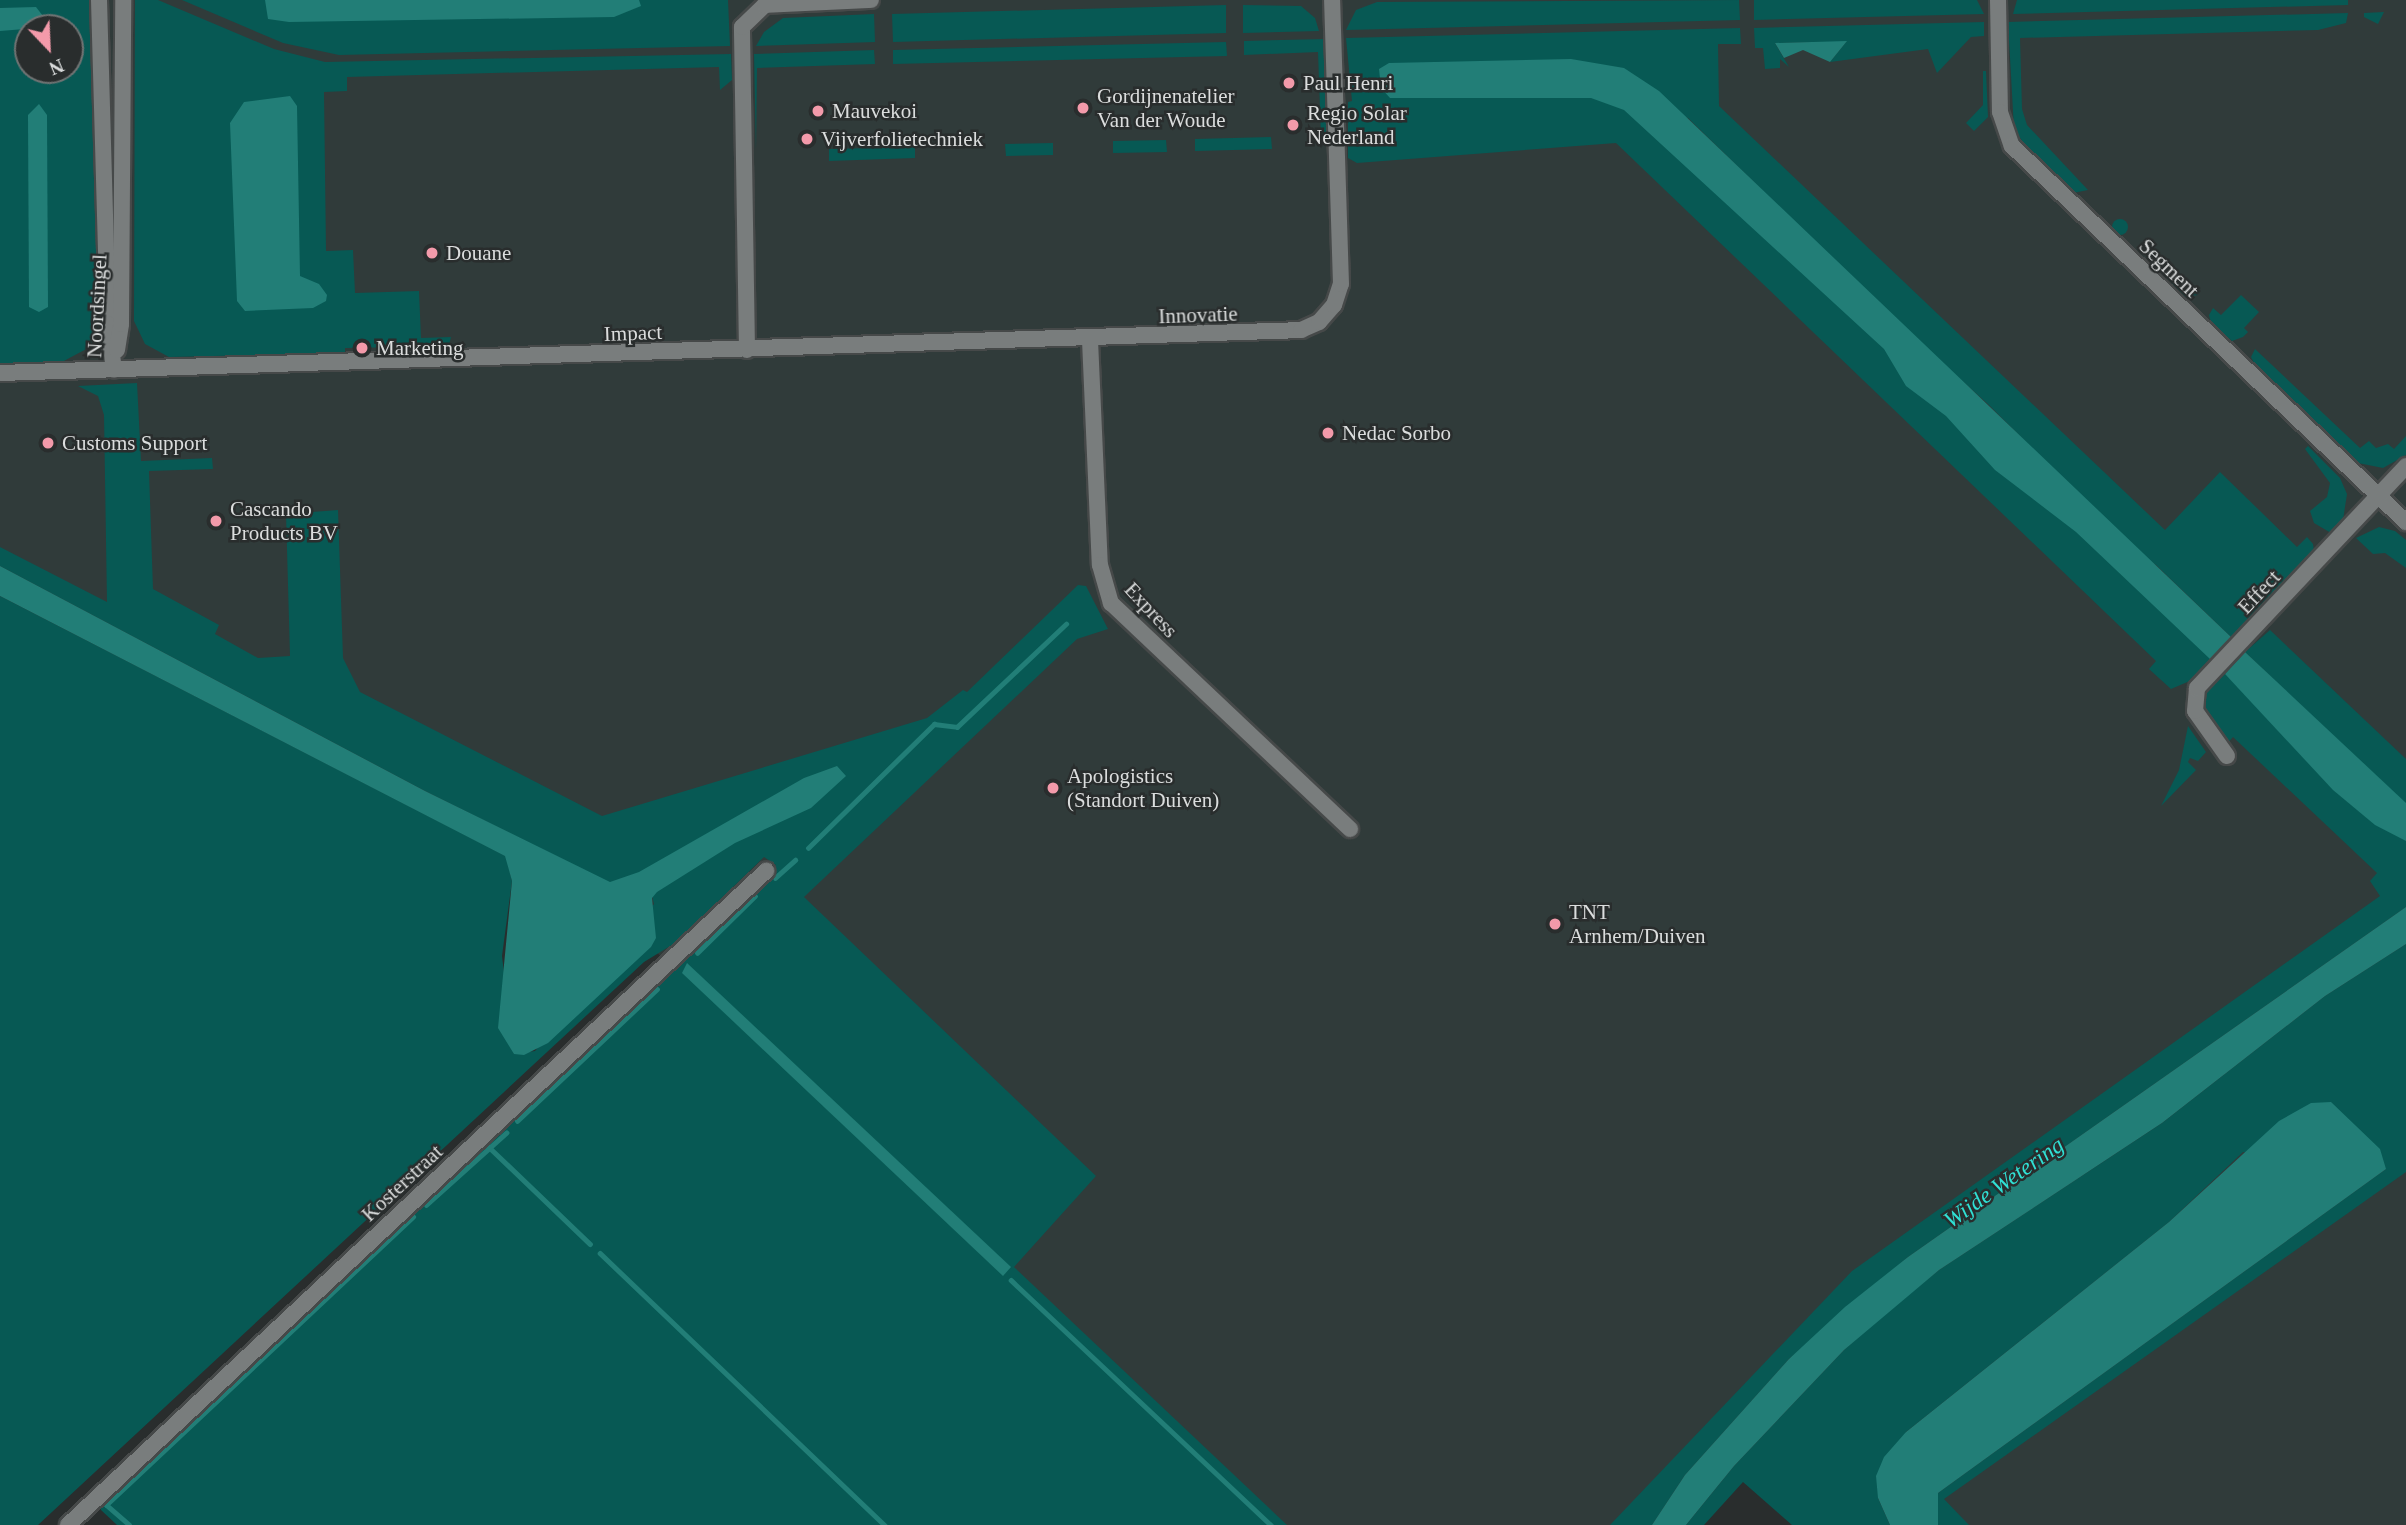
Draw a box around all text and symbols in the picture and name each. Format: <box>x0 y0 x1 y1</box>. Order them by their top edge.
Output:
north arrow <box>14 14 84 84</box>
text: N <box>46 55 67 79</box>
place label: Paul Henri <box>1303 70 1393 96</box>
marker: Paul Henri <box>1281 75 1297 91</box>
place label: Gordijnenatelier Van der Woude <box>1097 83 1235 133</box>
place label: Mauvekoi <box>832 98 917 124</box>
marker: Gordijnenatelier Van der Woude <box>1075 100 1091 116</box>
place label: Regio Solar Nederland <box>1307 100 1407 150</box>
marker: Mauvekoi <box>810 103 826 119</box>
marker: Regio Solar Nederland <box>1285 117 1301 133</box>
place label: Vijverfolietechniek <box>821 126 983 152</box>
marker: Vijverfolietechniek <box>799 131 815 147</box>
street label: Segment <box>2134 233 2204 303</box>
place label: Douane <box>446 240 511 266</box>
marker: Douane <box>424 245 440 261</box>
street label: Noordsingel <box>82 254 112 358</box>
street label: Innovatie <box>1158 301 1238 329</box>
street label: Impact <box>603 319 663 347</box>
place label: Marketing <box>376 335 463 361</box>
marker: Marketing <box>354 340 370 356</box>
place label: Nedac Sorbo <box>1342 420 1451 446</box>
marker: Nedac Sorbo <box>1320 425 1336 441</box>
place label: Customs Support <box>62 430 207 456</box>
marker: Customs Support <box>40 435 56 451</box>
place label: Cascando Products BV <box>230 496 338 546</box>
marker: Cascando Products BV <box>208 513 224 529</box>
street label: Effect <box>2232 565 2286 619</box>
street label: Express <box>1119 577 1183 643</box>
place label: Apologistics (Standort Duiven) <box>1067 763 1219 813</box>
marker: Apologistics (Standort Duiven) <box>1045 780 1061 796</box>
place label: TNT Arnhem/Duiven <box>1569 899 1705 949</box>
marker: TNT Arnhem/Duiven <box>1547 916 1563 932</box>
water label: Wijde Wetering <box>1939 1131 2069 1235</box>
street label: Kosterstraat <box>356 1139 448 1227</box>

